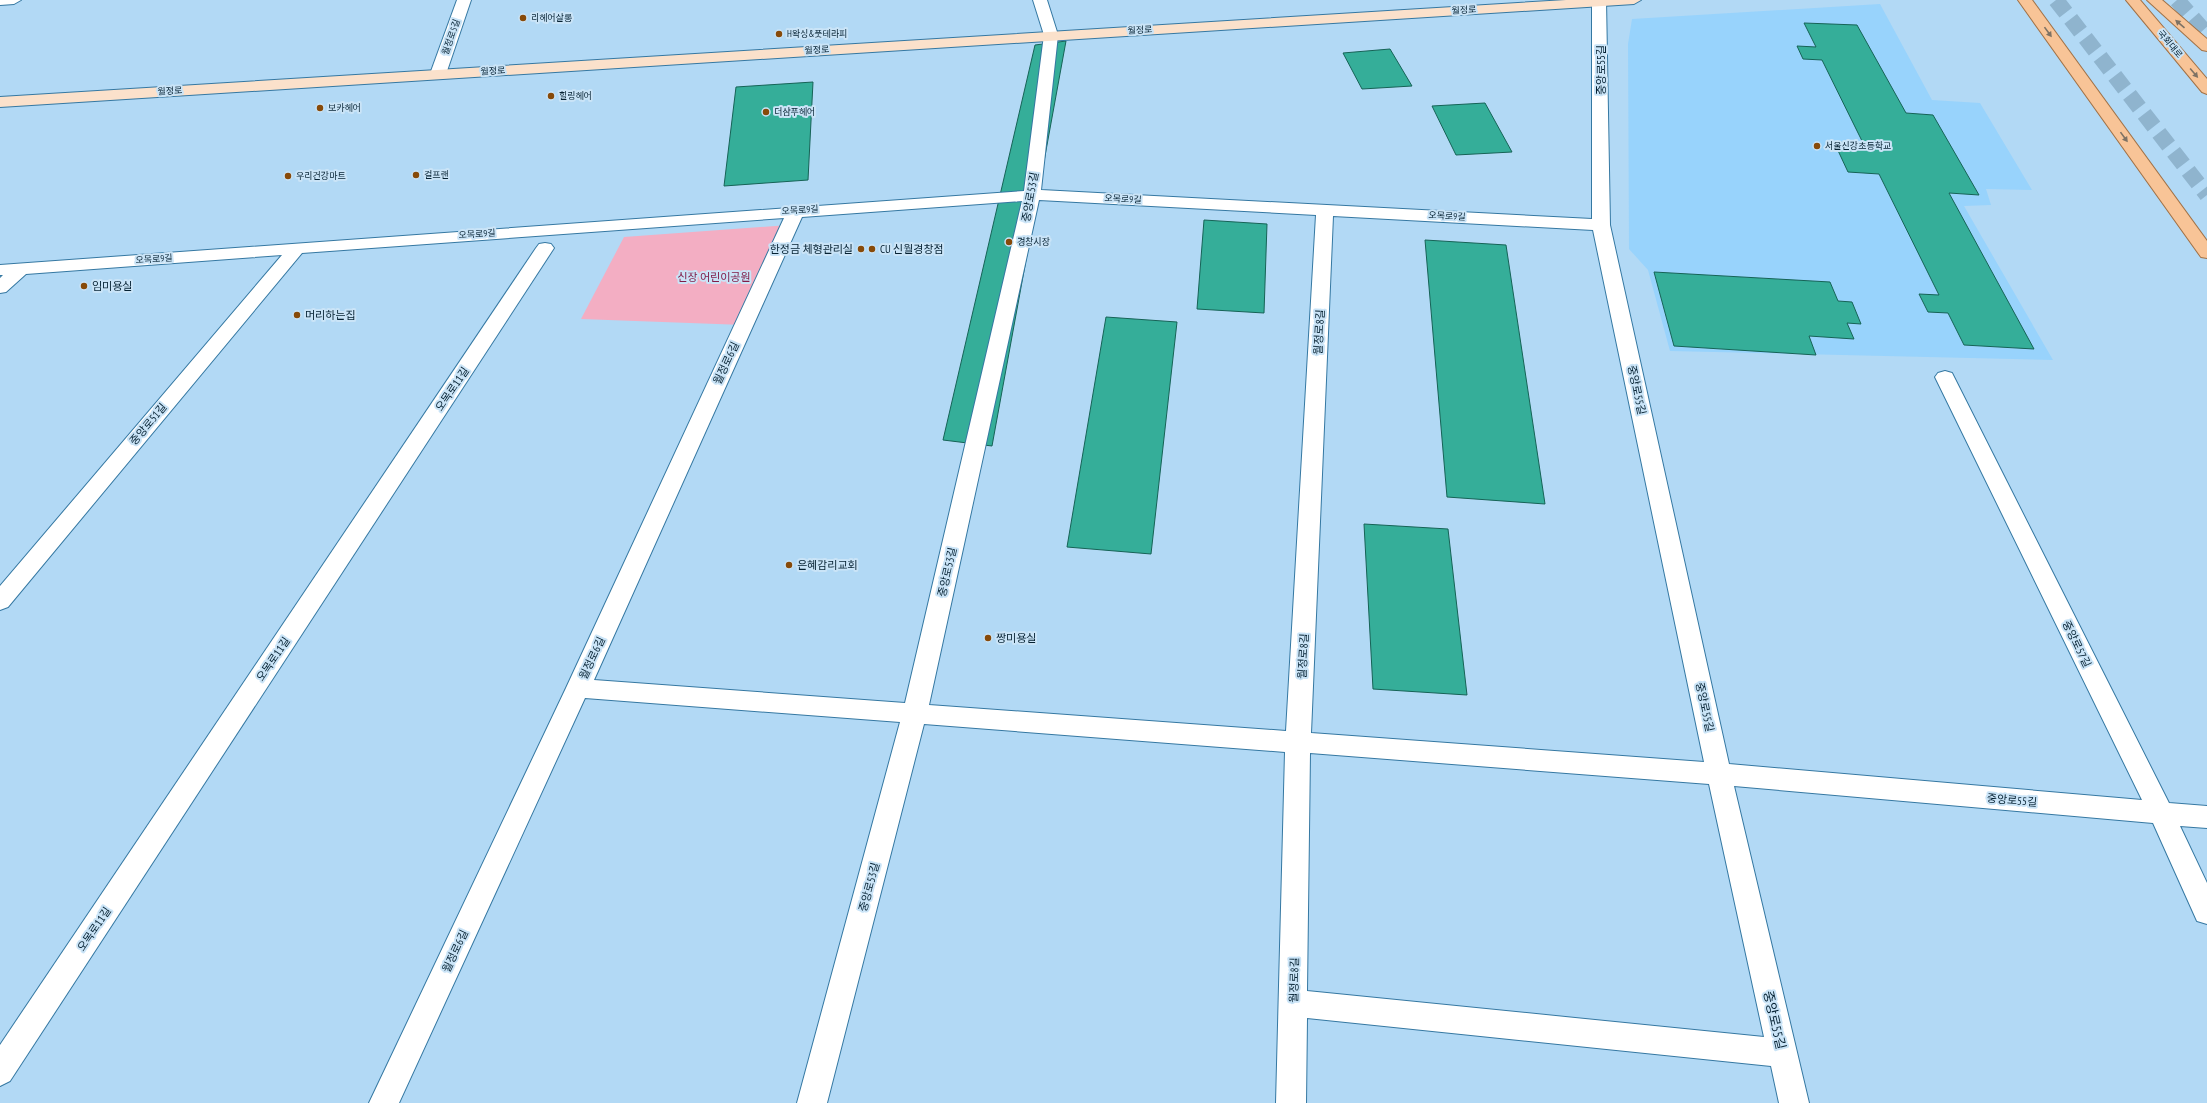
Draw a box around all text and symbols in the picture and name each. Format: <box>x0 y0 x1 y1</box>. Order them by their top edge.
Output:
street label: 월정로 <box>1451 3 1477 16</box>
place label: 리헤어살롱 <box>531 12 572 23</box>
marker: 리헤어살롱 <box>518 13 528 23</box>
street label: 월정로5길 <box>439 17 462 56</box>
one-way arrow <box>2175 19 2185 29</box>
street label: 월정로 <box>1127 23 1153 36</box>
one-way arrow <box>2043 26 2052 37</box>
street label: 국회대로 <box>2156 27 2185 60</box>
place label: H왁싱&풋테라피 <box>787 28 847 39</box>
marker: H왁싱&풋테라피 <box>774 29 784 39</box>
street label: 월정로 <box>804 43 830 56</box>
street label: 중앙로55길 <box>1594 45 1608 95</box>
street label: 월정로 <box>480 64 506 77</box>
one-way arrow <box>2189 68 2198 78</box>
street label: 월정로 <box>157 84 183 97</box>
place label: 힐링헤어 <box>559 90 592 101</box>
marker: 힐링헤어 <box>546 91 556 101</box>
place label: 보카헤어 <box>328 102 361 113</box>
marker: 보카헤어 <box>315 103 325 113</box>
place label: 더샴푸헤어 <box>774 106 815 117</box>
marker: 더샴푸헤어 <box>761 107 771 117</box>
one-way arrow <box>2120 132 2128 142</box>
place label: 서울신강초등학교 <box>1825 140 1891 151</box>
marker: 서울신강초등학교 <box>1812 141 1822 151</box>
place label: 걸프랜 <box>424 169 449 180</box>
place label: 우리건강마트 <box>296 170 346 181</box>
marker: 걸프랜 <box>411 170 421 180</box>
marker: 우리건강마트 <box>283 171 293 181</box>
street label: 중앙로53길 <box>1019 171 1041 223</box>
street label: 오목로9길 <box>1104 192 1142 205</box>
street label: 오목로9길 <box>781 203 819 216</box>
street label: 오목로9길 <box>1428 209 1466 222</box>
street label: 오목로9길 <box>458 227 496 240</box>
place label: 경창시장 <box>1017 236 1050 247</box>
marker: 경창시장 <box>1004 237 1014 247</box>
place label: 한정금 체형관리실 <box>770 242 853 256</box>
place label: CU 신월경창점 <box>880 242 944 256</box>
marker: 한정금 체형관리실 <box>856 244 866 254</box>
marker: CU 신월경창점 <box>867 244 877 254</box>
street label: 오목로9길 <box>135 252 173 265</box>
park label: 신장 어린이공원 <box>677 270 751 284</box>
place label: 임미용실 <box>92 279 132 293</box>
marker: 임미용실 <box>79 281 89 291</box>
place label: 머리하는집 <box>305 308 356 322</box>
street label: 월정로8길 <box>1311 309 1327 355</box>
marker: 머리하는집 <box>292 310 302 320</box>
street label: 월정로6길 <box>710 339 742 387</box>
street label: 오목로11길 <box>432 364 472 414</box>
street label: 중앙로55길 <box>1625 364 1649 416</box>
street label: 중앙로51길 <box>126 400 170 448</box>
street label: 중앙로53길 <box>935 546 959 598</box>
place label: 은혜감리교회 <box>797 558 858 572</box>
marker: 은혜감리교회 <box>784 560 794 570</box>
street label: 중앙로57길 <box>2060 618 2094 670</box>
place label: 짱미용실 <box>996 631 1036 645</box>
marker: 짱미용실 <box>983 633 993 643</box>
street label: 월정로8길 <box>1295 633 1311 679</box>
street label: 오목로11길 <box>253 634 293 684</box>
street label: 월정로6길 <box>576 634 608 682</box>
street label: 중앙로55길 <box>1693 681 1717 733</box>
street label: 중앙로55길 <box>1986 791 2038 809</box>
street label: 중앙로53길 <box>856 861 882 913</box>
street label: 오목로11길 <box>74 904 114 954</box>
street label: 월정로6길 <box>439 927 471 975</box>
street label: 월정로8길 <box>1287 957 1301 1003</box>
street label: 중앙로55길 <box>1760 989 1789 1051</box>

